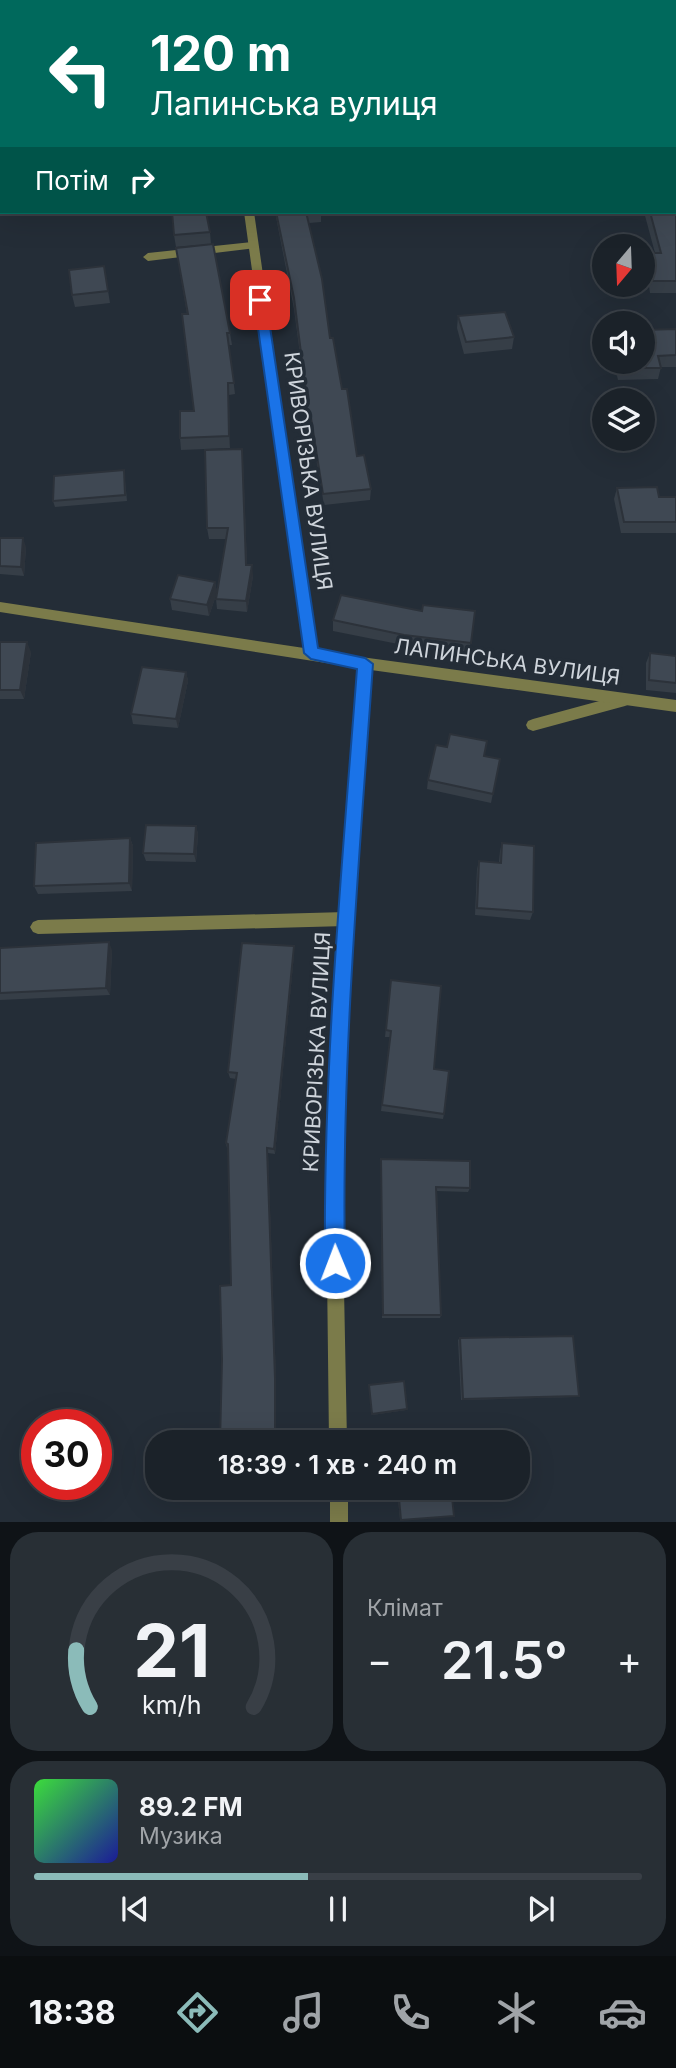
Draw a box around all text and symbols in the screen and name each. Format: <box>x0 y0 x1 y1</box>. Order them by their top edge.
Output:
text: 120 m <box>150 24 291 83</box>
icon: left <box>35 28 126 119</box>
text: Лапинська вулиця <box>150 84 438 123</box>
icon: right <box>123 161 161 199</box>
text: Потім <box>35 165 109 196</box>
north arrow <box>592 234 654 298</box>
map controls <box>592 234 655 451</box>
pin <box>230 270 290 330</box>
icon: arrive <box>241 281 279 319</box>
button: sound <box>592 311 655 374</box>
street label: КРИВОРІЗЬКА ВУЛИЦЯ <box>279 350 338 592</box>
button: layers <box>592 388 655 451</box>
street label: ЛАПИНСЬКА ВУЛИЦЯ <box>393 633 622 690</box>
street label: КРИВОРІЗЬКА ВУЛИЦЯ <box>298 931 335 1173</box>
position arrow <box>298 1226 372 1300</box>
speed limit sign: 30 <box>21 1409 112 1500</box>
text: 18:39 · 1 хв · 240 m <box>218 1449 457 1480</box>
text: Клімат <box>367 1594 443 1622</box>
text: 21 <box>133 1607 210 1696</box>
text: 21.5° <box>441 1629 568 1692</box>
text: − <box>367 1637 392 1683</box>
text: + <box>617 1637 642 1683</box>
text: km/h <box>142 1690 201 1720</box>
text: 89.2 FM <box>139 1791 243 1822</box>
text: Музика <box>139 1822 223 1850</box>
icon: previous <box>116 1890 154 1928</box>
icon: pause <box>319 1890 357 1928</box>
icon: next <box>522 1890 560 1928</box>
icon: directions <box>173 1988 222 2037</box>
icon: music <box>279 1988 328 2037</box>
icon: phone <box>386 1988 435 2037</box>
icon: climate <box>492 1988 541 2037</box>
icon: car <box>598 1988 647 2037</box>
text: 18:38 <box>29 1993 115 2032</box>

